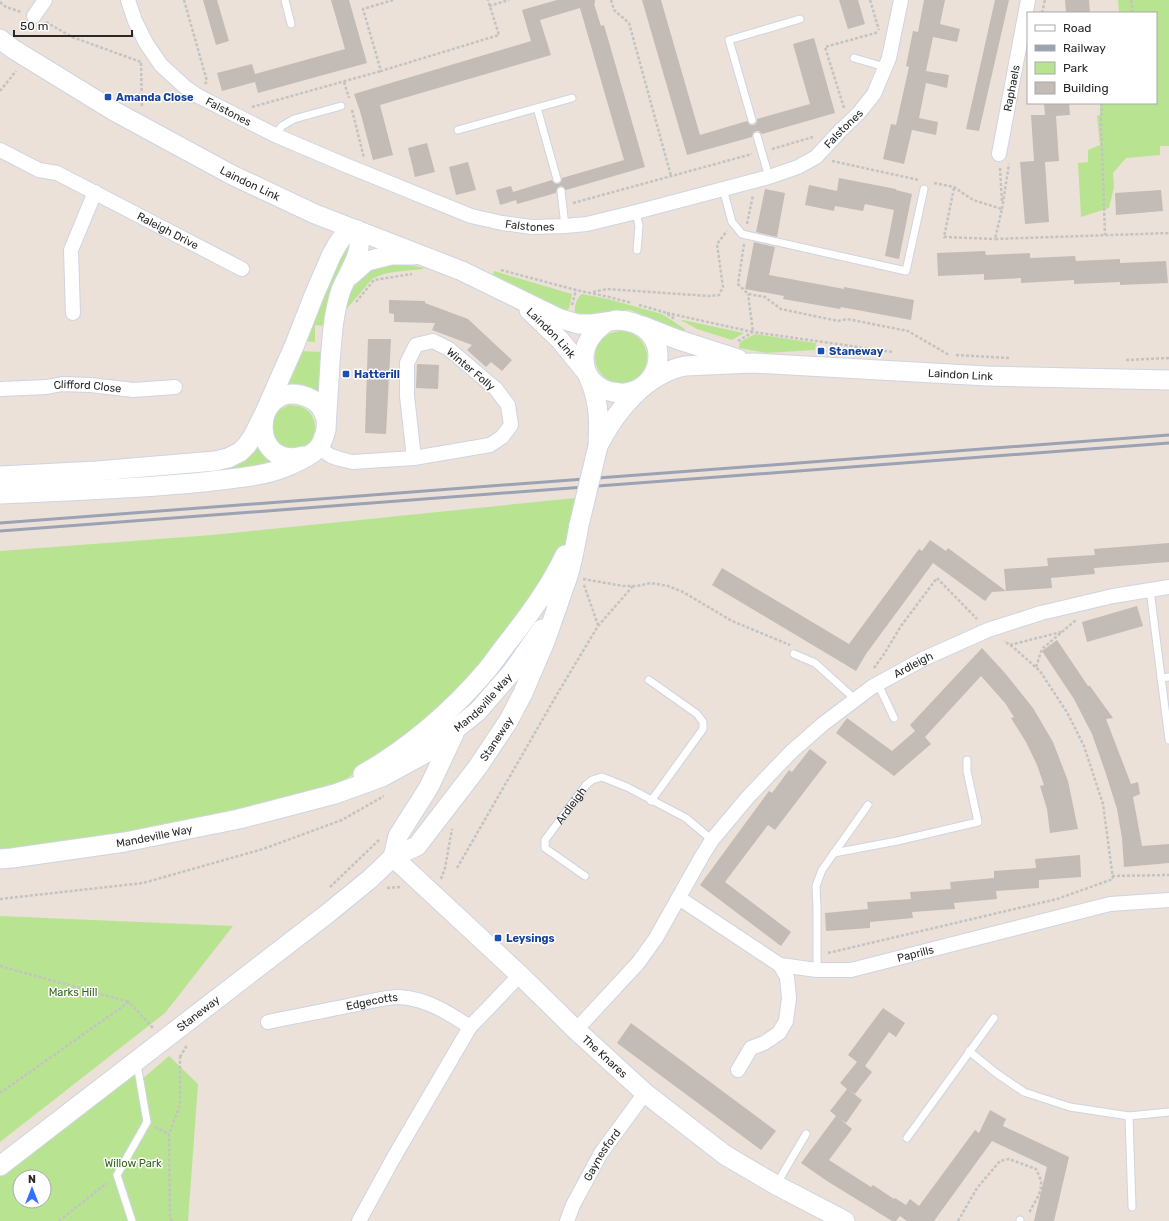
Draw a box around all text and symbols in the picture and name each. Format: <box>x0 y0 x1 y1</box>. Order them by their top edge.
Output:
scale bar <box>14 12 132 38</box>
legend <box>1027 12 1157 104</box>
text: 50 m <box>20 19 48 33</box>
text: Road <box>1063 21 1091 35</box>
text: Railway <box>1063 41 1106 55</box>
text: Park <box>1063 61 1089 75</box>
street label: Raphaels <box>1001 64 1023 113</box>
text: Building <box>1063 81 1109 95</box>
place label: Amanda Close <box>116 91 194 104</box>
marker: Amanda Close <box>103 92 113 102</box>
street label: Falstones <box>203 95 254 129</box>
street label: Falstones <box>822 107 866 151</box>
street label: Laindon Link <box>217 164 282 204</box>
street label: Raleigh Drive <box>135 210 201 252</box>
street label: Falstones <box>504 217 555 234</box>
street label: Laindon Link <box>524 305 578 361</box>
street label: Winter Folly <box>444 345 498 393</box>
place label: Staneway <box>829 345 884 358</box>
marker: Staneway <box>816 346 826 356</box>
street label: Laindon Link <box>928 367 993 383</box>
place label: Hatterill <box>354 368 400 381</box>
marker: Hatterill <box>341 369 351 379</box>
street label: Clifford Close <box>53 378 122 396</box>
street label: Ardleigh <box>891 649 935 681</box>
street label: Mandeville Way <box>451 671 515 735</box>
street label: Staneway <box>477 714 516 764</box>
street label: Ardleigh <box>553 785 589 827</box>
street label: Mandeville Way <box>115 823 194 850</box>
place label: Leysings <box>506 932 555 945</box>
marker: Leysings <box>493 933 503 943</box>
street label: Paprills <box>896 943 936 965</box>
park label: Marks Hill <box>49 986 97 999</box>
street label: Edgecotts <box>345 991 399 1013</box>
street label: Staneway <box>174 993 222 1034</box>
street label: The Knares <box>579 1033 630 1081</box>
street label: Gaynesford <box>581 1127 623 1183</box>
park label: Willow Park <box>104 1157 162 1170</box>
north arrow <box>12 1169 52 1209</box>
text: N <box>28 1173 36 1186</box>

